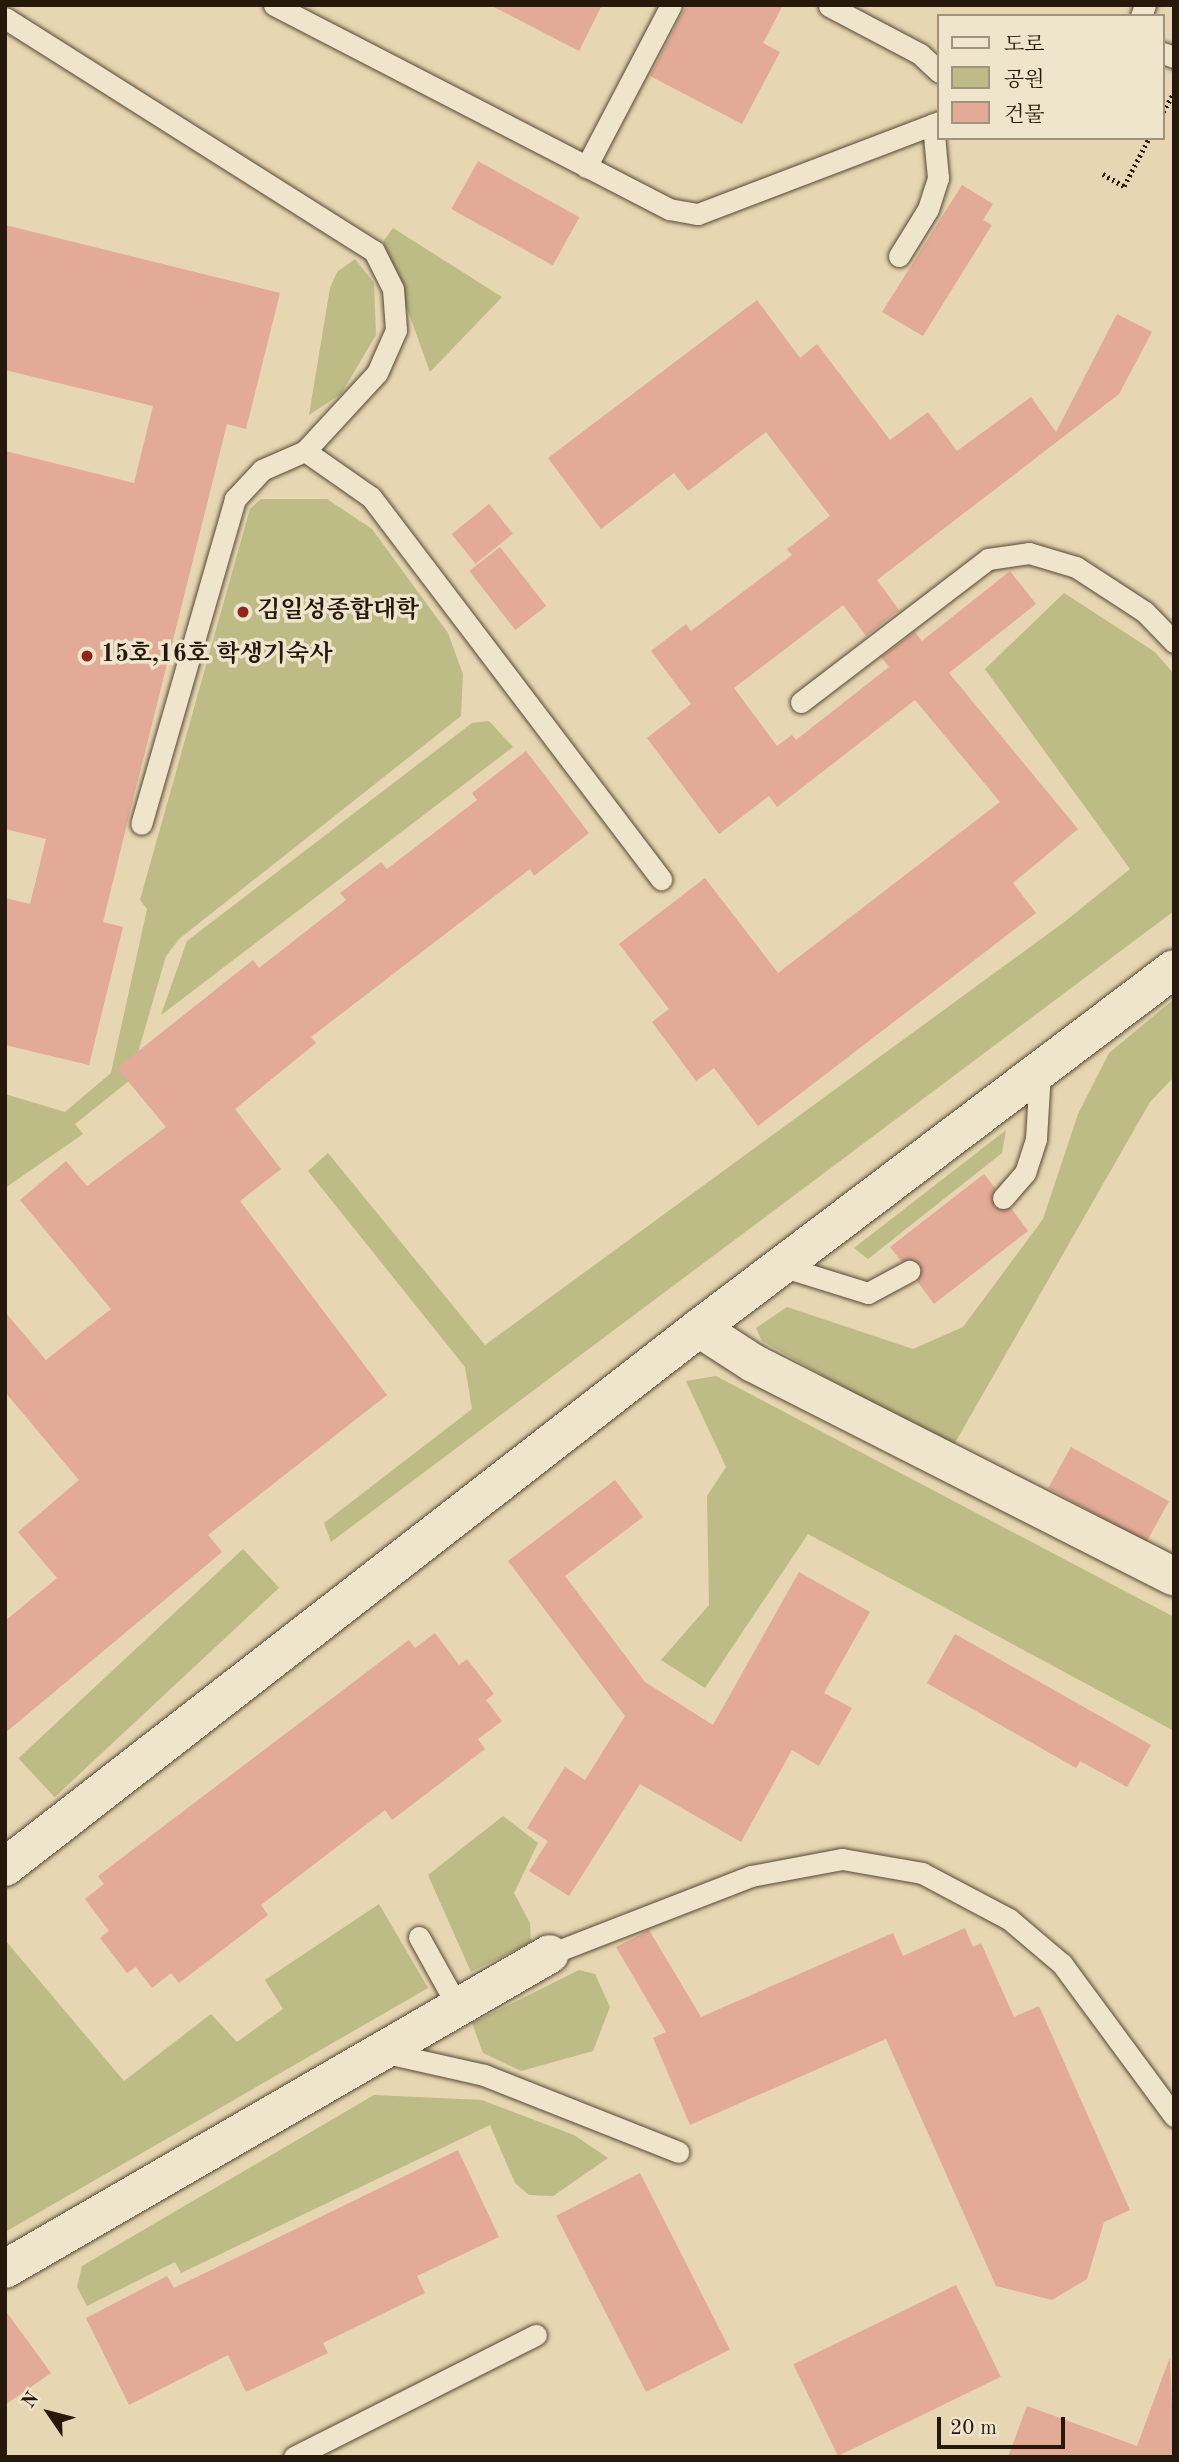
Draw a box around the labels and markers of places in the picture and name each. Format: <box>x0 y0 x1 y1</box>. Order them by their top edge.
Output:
place label: 김일성종합대학 <box>257 598 419 626</box>
marker: 김일성종합대학 <box>235 604 251 620</box>
place label: 15호,16호 학생기숙사 <box>101 642 332 670</box>
marker: 15호,16호 학생기숙사 <box>79 648 95 664</box>

